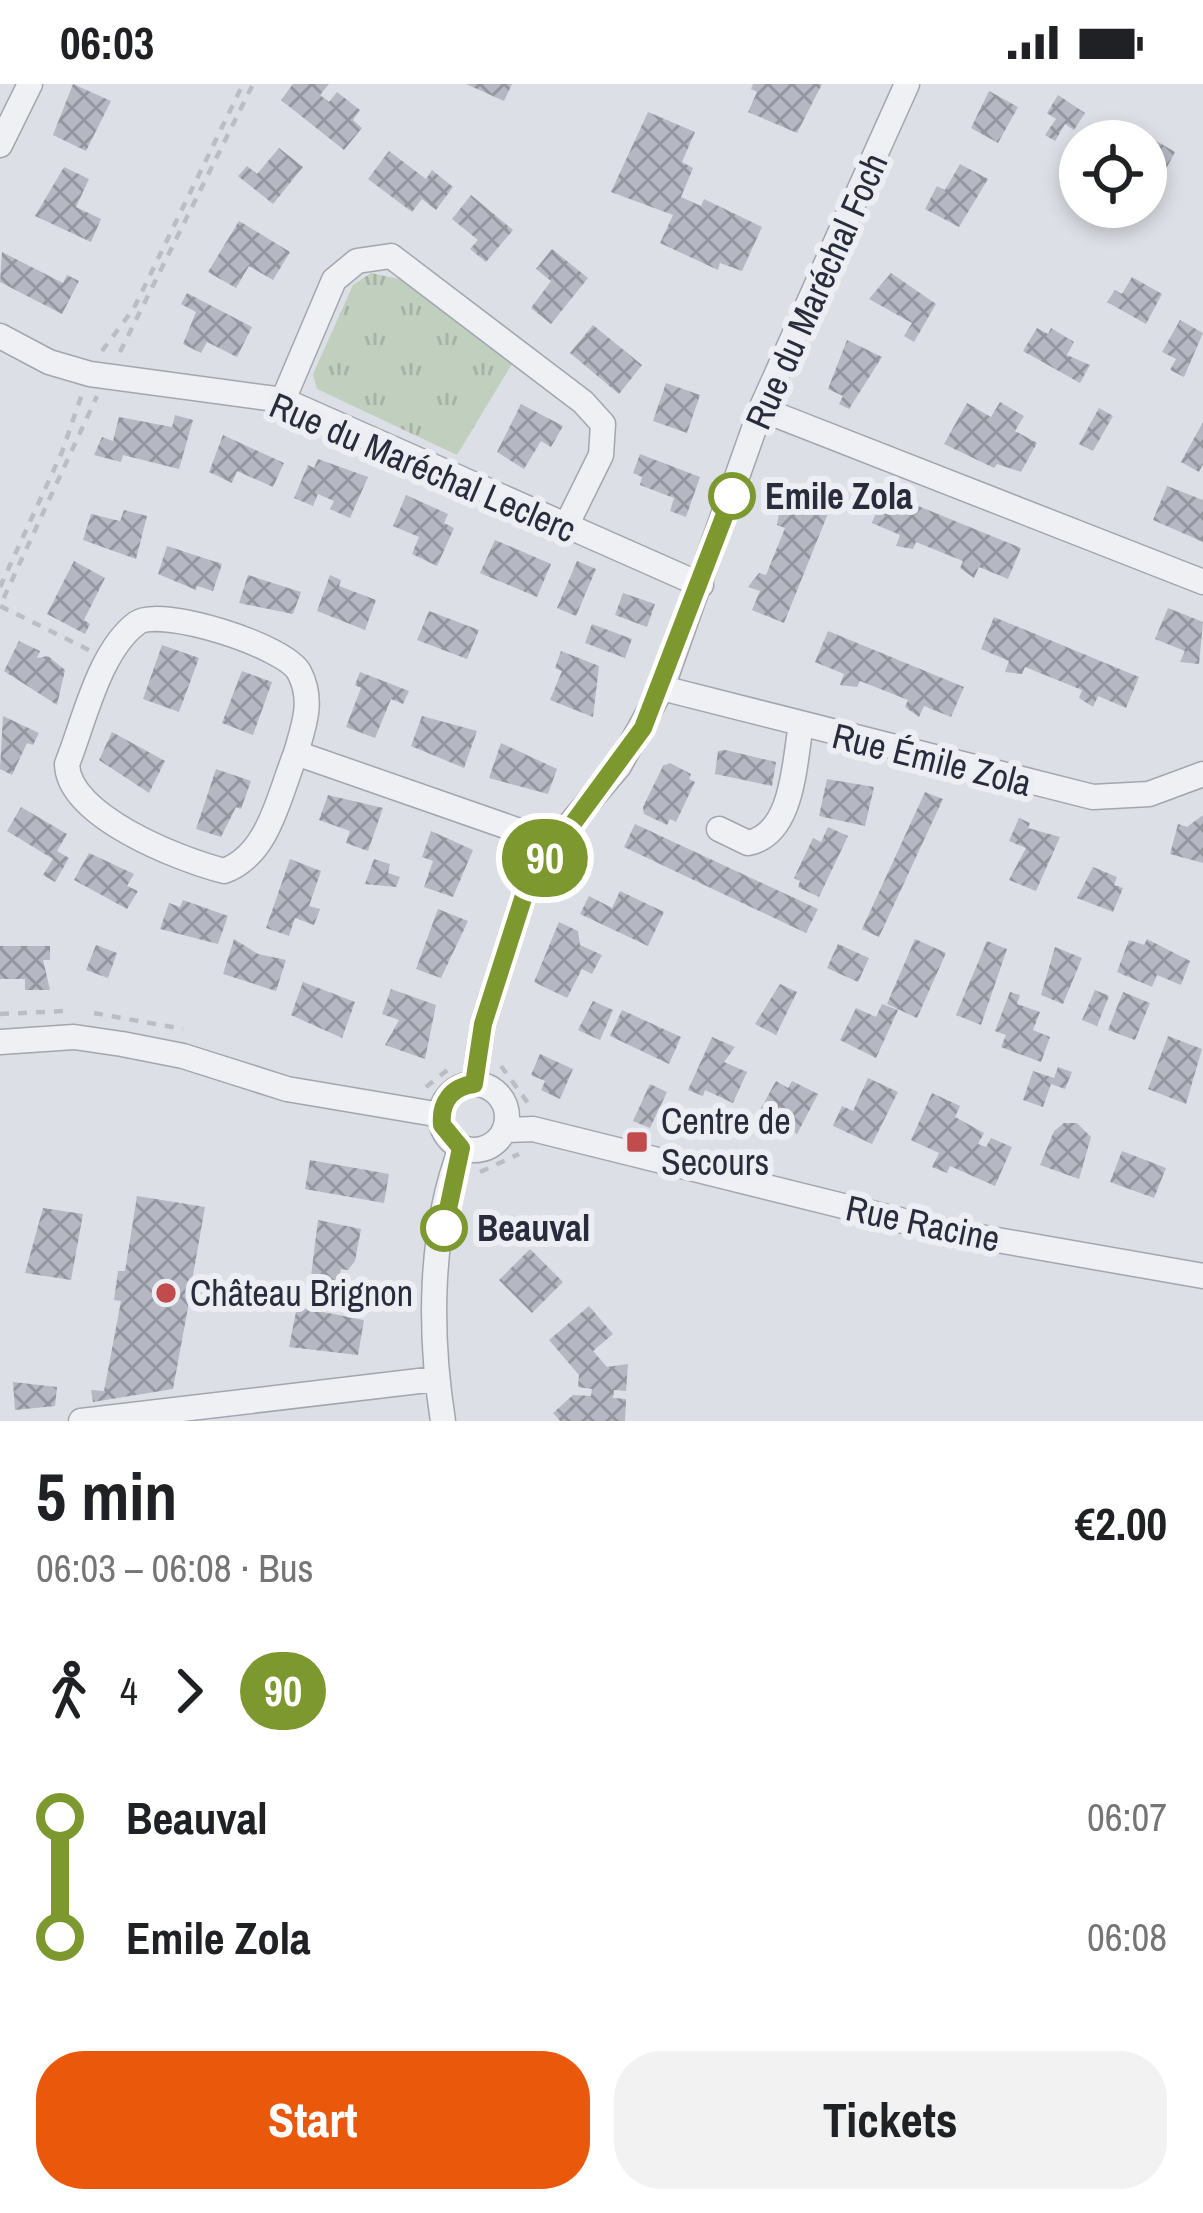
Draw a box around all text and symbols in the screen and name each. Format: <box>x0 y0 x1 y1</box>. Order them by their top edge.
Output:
text: 06:03 <box>60 12 154 73</box>
map controls <box>1059 120 1167 228</box>
button: locate <box>1059 120 1167 228</box>
street label: Rue du Maréchal Foch <box>734 145 898 437</box>
street label: Rue du Maréchal Leclerc <box>263 381 583 553</box>
place label: Emile Zola <box>765 472 913 520</box>
marker: Emile Zola <box>710 474 754 518</box>
street label: Rue Émile Zola <box>827 711 1037 807</box>
line badge: 90 <box>491 819 599 897</box>
text: 90 <box>526 830 564 886</box>
place label: Centre de Secours <box>661 1097 791 1186</box>
marker: Centre de Secours <box>624 1129 650 1155</box>
street label: Rue Racine <box>842 1183 1004 1263</box>
place label: Beauval <box>477 1204 590 1252</box>
marker: Beauval <box>422 1206 466 1250</box>
place label: Château Brignon <box>190 1269 413 1317</box>
marker: Château Brignon <box>153 1280 179 1306</box>
text: 5 min <box>36 1452 177 1541</box>
text: €2.00 <box>1075 1493 1167 1554</box>
text: 06:03 – 06:08 · Bus <box>36 1542 313 1594</box>
icon: walk <box>36 1658 102 1724</box>
icon: forward <box>156 1658 222 1724</box>
text: 90 <box>264 1663 302 1719</box>
text: 4 <box>120 1665 138 1717</box>
text: Beauval <box>126 1787 268 1848</box>
text: 06:07 <box>1087 1791 1167 1843</box>
text: Emile Zola <box>126 1907 311 1968</box>
text: 06:08 <box>1087 1911 1167 1963</box>
button: Start <box>36 2051 590 2189</box>
button: Tickets <box>614 2051 1167 2189</box>

